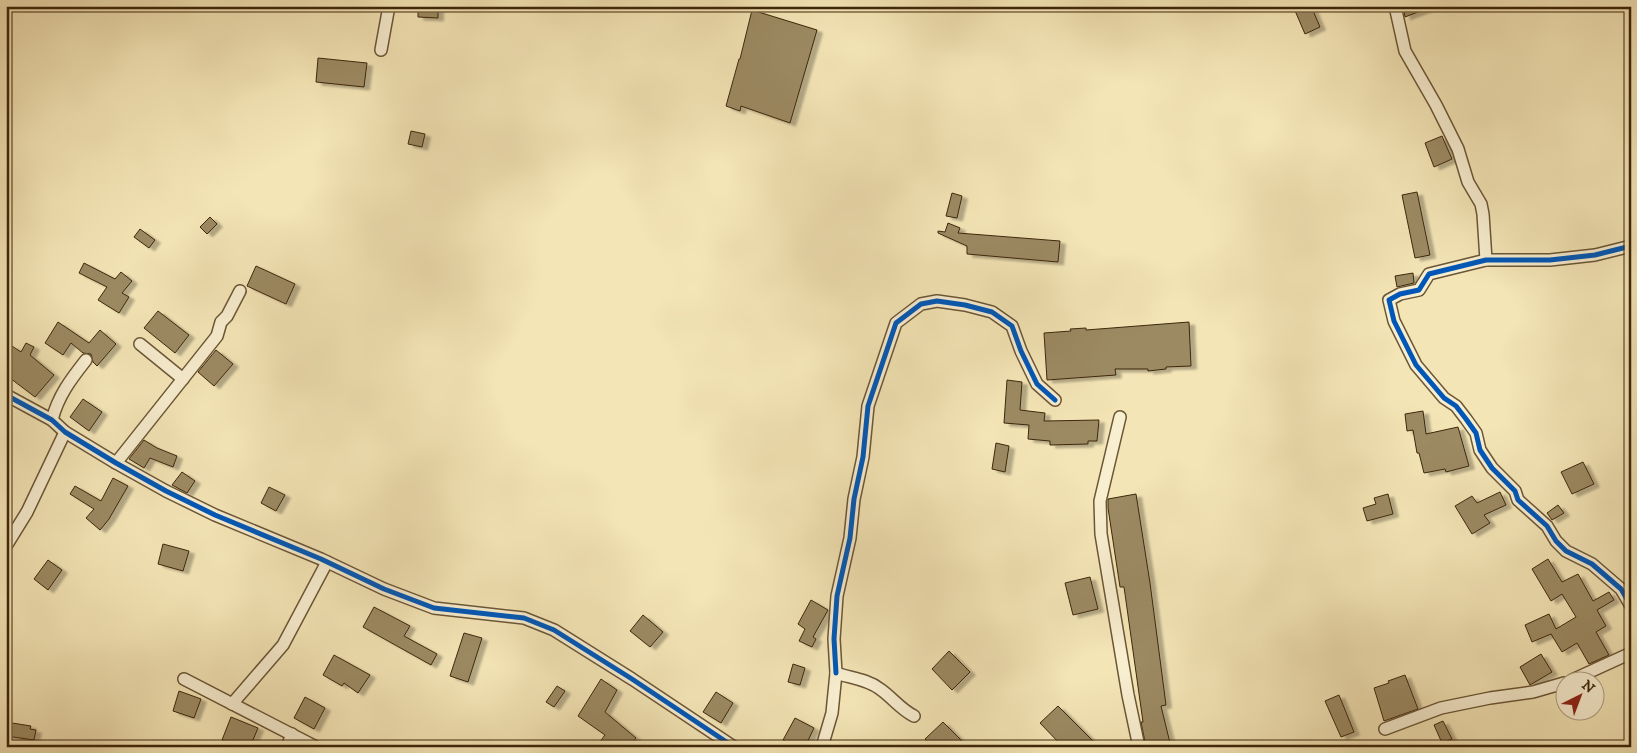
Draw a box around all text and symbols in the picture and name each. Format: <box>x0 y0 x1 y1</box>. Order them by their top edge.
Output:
north arrow <box>1554 670 1604 720</box>
text: N <box>1578 677 1599 698</box>

